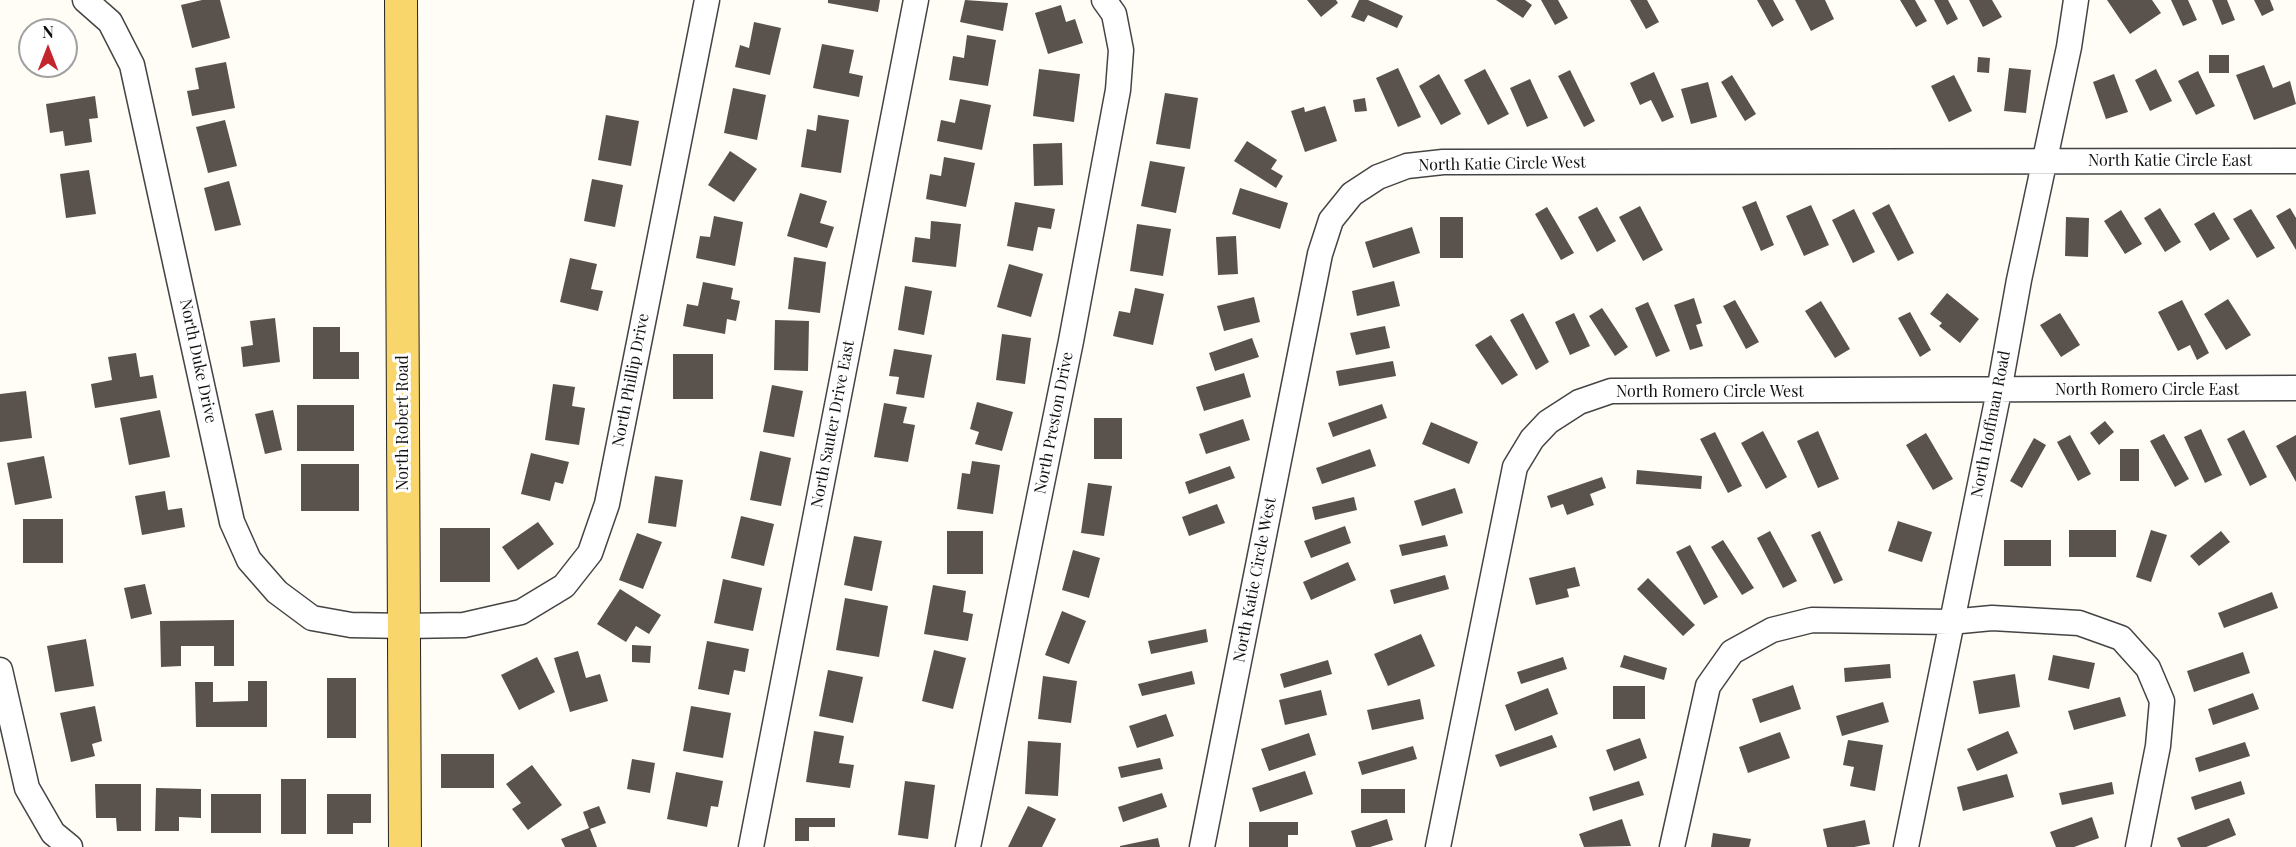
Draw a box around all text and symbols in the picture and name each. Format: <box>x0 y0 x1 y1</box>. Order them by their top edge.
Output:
north arrow <box>18 18 78 78</box>
text: N <box>42 21 54 42</box>
street label: North Katie Circle East <box>2088 151 2252 171</box>
street label: North Katie Circle West <box>1418 153 1586 175</box>
street label: North Duke Drive <box>175 297 221 425</box>
street label: North Phillip Drive <box>609 312 653 448</box>
street label: North Sauter Drive East <box>807 339 859 509</box>
street label: North Hoffman Road <box>1967 349 2015 499</box>
street label: North Preston Drive <box>1031 350 1077 496</box>
street label: North Robert Road <box>393 355 413 491</box>
street label: North Romero Circle East <box>2055 380 2239 400</box>
street label: North Romero Circle West <box>1616 382 1804 402</box>
street label: North Katie Circle West <box>1230 496 1280 664</box>

